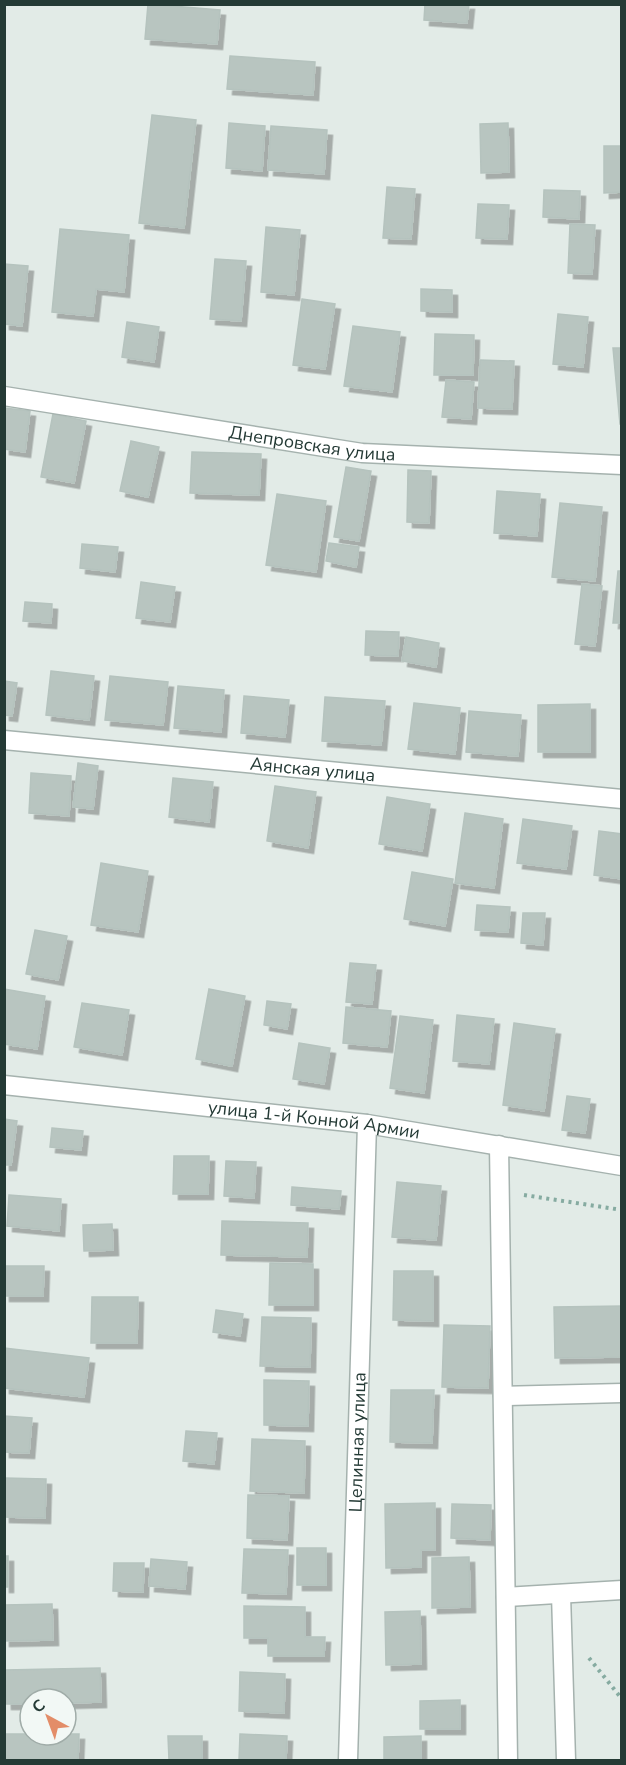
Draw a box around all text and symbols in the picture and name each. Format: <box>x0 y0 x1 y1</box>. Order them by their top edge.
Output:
street label: Днепровская улица <box>227 420 396 467</box>
street label: Аянская улица <box>249 752 376 787</box>
street label: улица 1-й Конной Армии <box>207 1095 422 1145</box>
street label: Целинная улица <box>343 1372 372 1513</box>
north arrow <box>18 1687 78 1747</box>
text: С <box>27 1694 50 1718</box>

